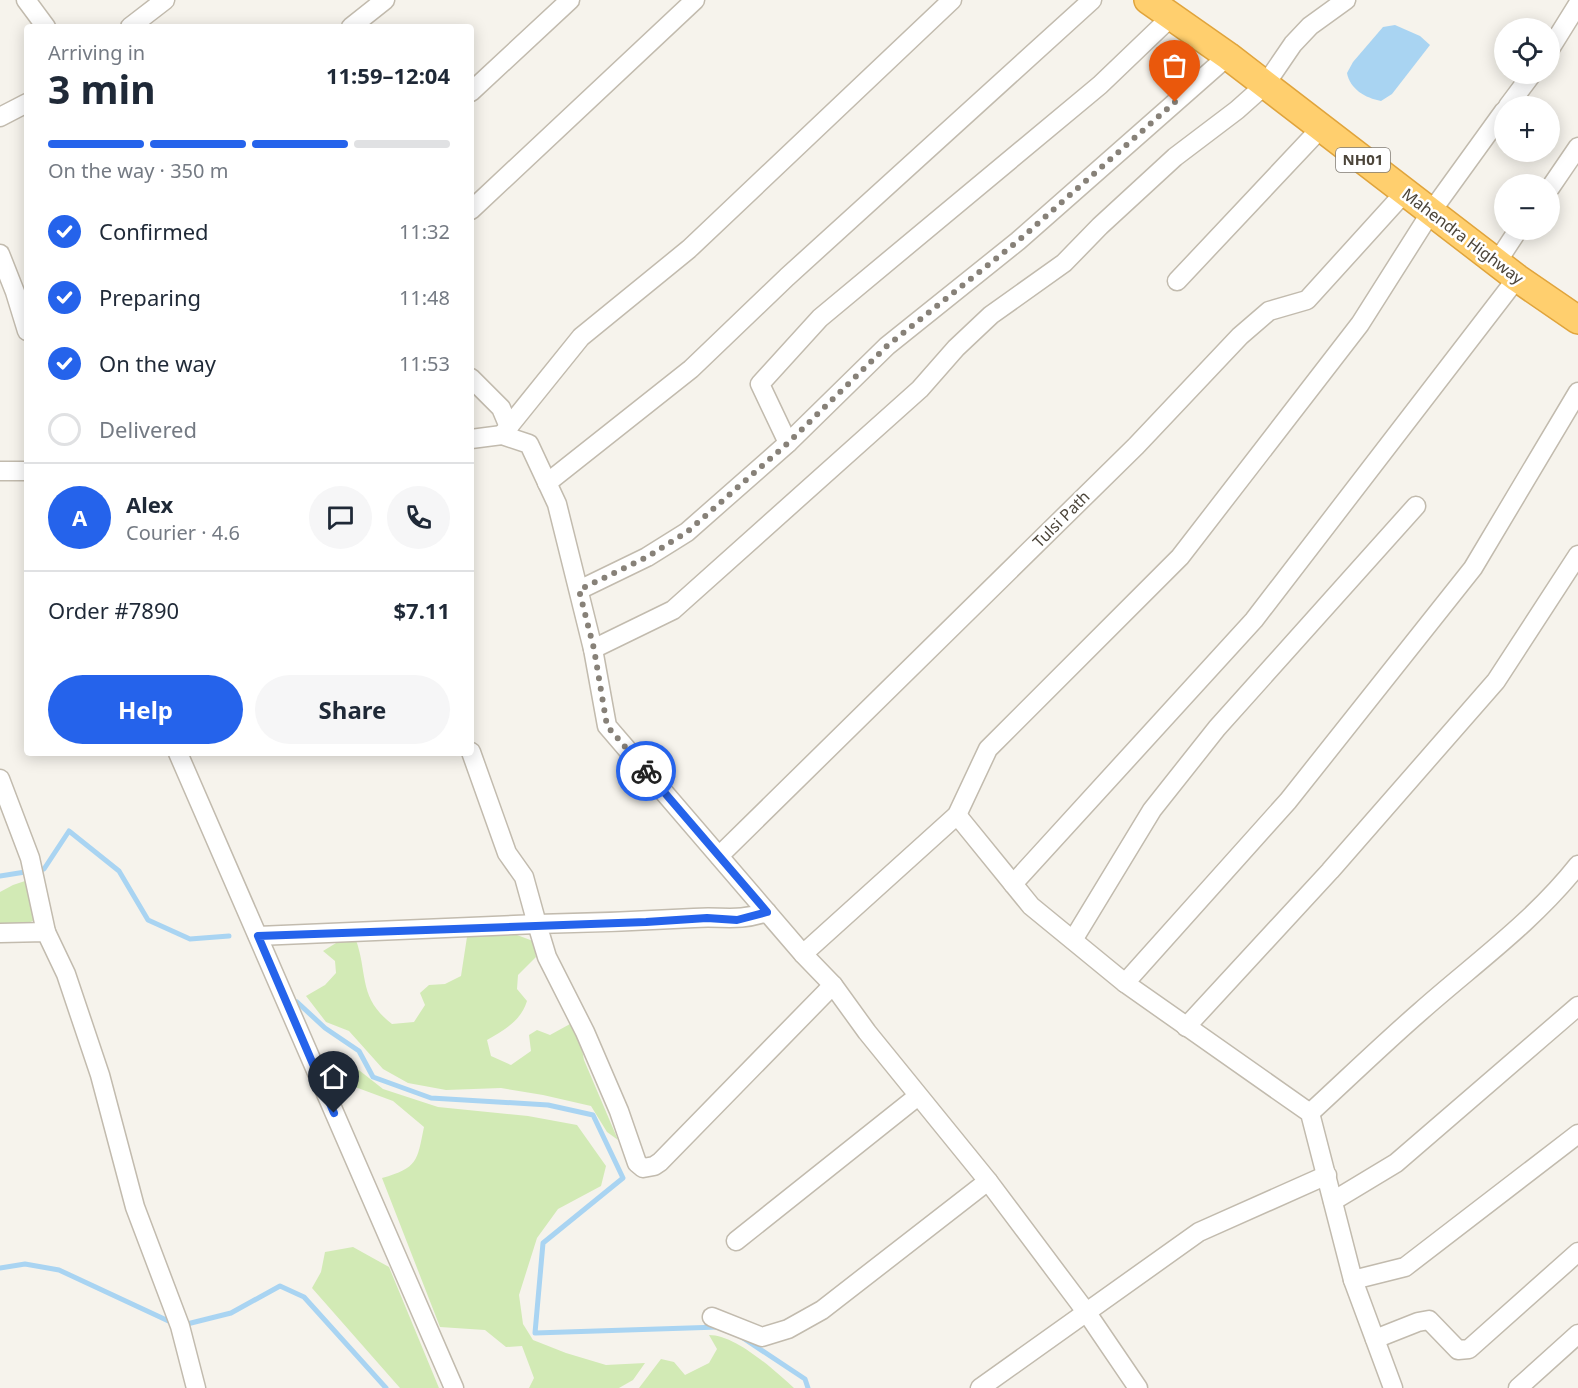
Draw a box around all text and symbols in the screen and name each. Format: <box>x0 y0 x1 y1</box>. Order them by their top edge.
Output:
map controls <box>1494 18 1560 240</box>
button: locate <box>1494 18 1560 84</box>
text: Arriving in <box>48 39 145 66</box>
pin <box>1149 40 1200 102</box>
icon: bag <box>1158 49 1191 82</box>
text: 11:59–12:04 <box>326 60 450 90</box>
text: 3 min <box>48 62 155 115</box>
button: + <box>1494 96 1560 162</box>
road number: NH01 <box>1336 148 1390 172</box>
text: On the way · 350 m <box>48 157 228 184</box>
button: − <box>1494 174 1560 240</box>
street label: Mahendra Highway <box>1398 183 1529 290</box>
icon: check <box>48 215 81 248</box>
text: Confirmed <box>99 216 209 246</box>
text: 11:32 <box>399 218 450 245</box>
icon: check <box>48 281 81 314</box>
text: Preparing <box>99 282 201 312</box>
text: 11:48 <box>399 284 450 311</box>
icon: check <box>48 347 81 380</box>
text: On the way <box>99 348 216 378</box>
text: 11:53 <box>399 350 450 377</box>
text: Delivered <box>99 414 197 444</box>
button: chat <box>309 486 372 549</box>
button: phone <box>387 486 450 549</box>
street label: Tulsi Path <box>1028 486 1094 552</box>
text: Alex <box>126 489 173 519</box>
text: A <box>72 502 87 532</box>
text: Courier · 4.6 <box>126 519 240 546</box>
text: Order #7890 <box>48 595 179 625</box>
text: $7.11 <box>393 595 450 625</box>
button: Help <box>48 675 243 744</box>
button: Share <box>255 675 450 744</box>
courier <box>616 741 676 801</box>
icon: bike <box>630 755 663 788</box>
pin <box>308 1051 359 1113</box>
icon: home <box>317 1060 350 1093</box>

